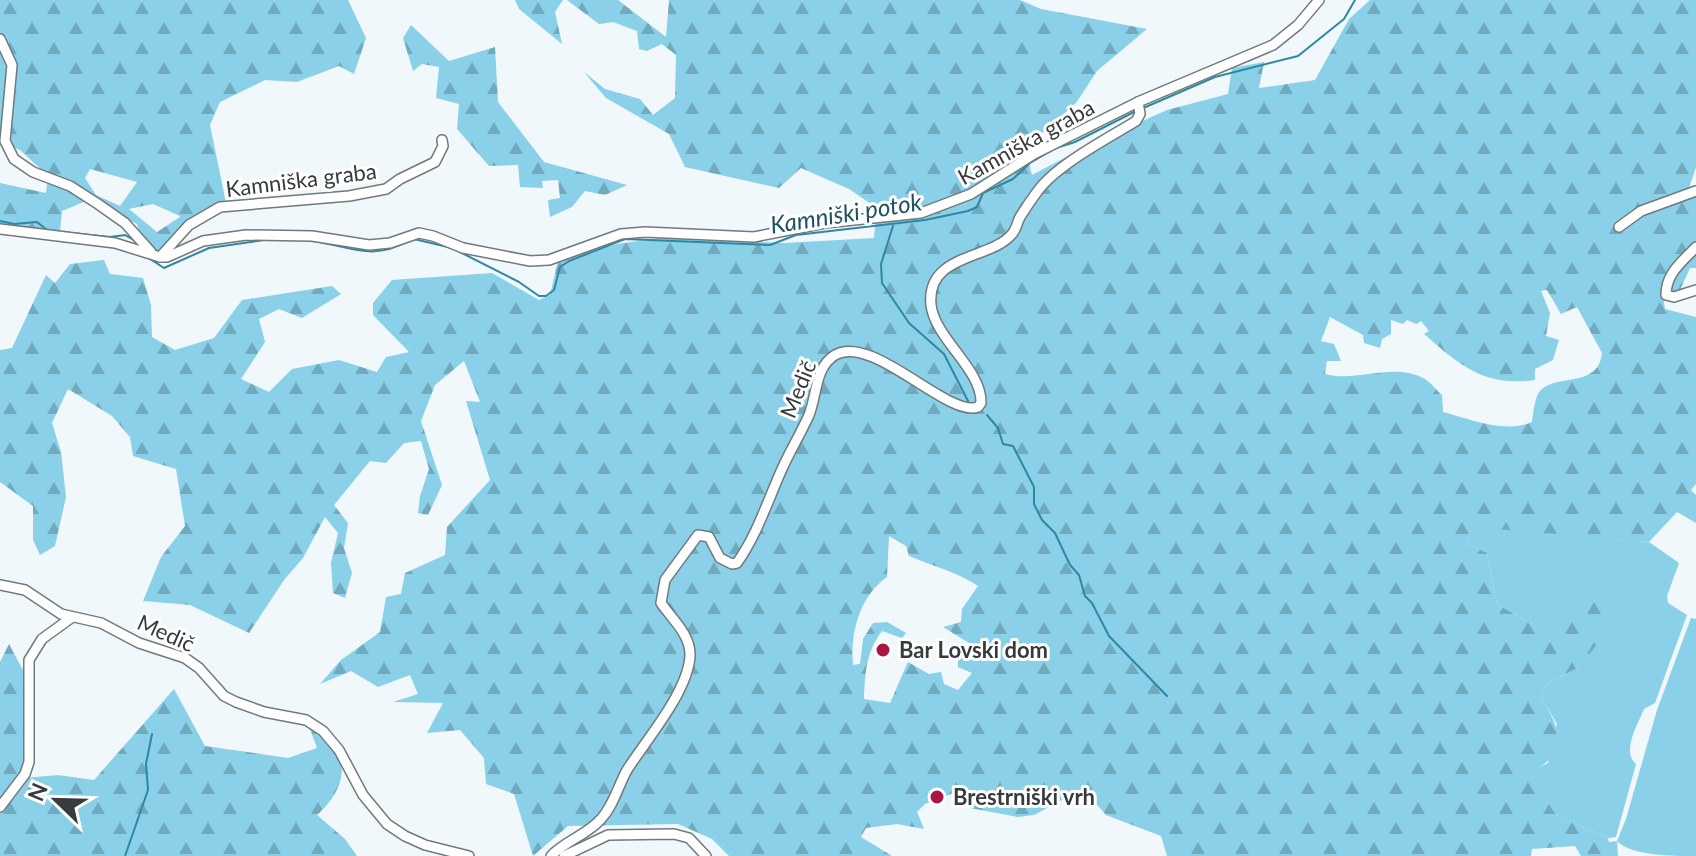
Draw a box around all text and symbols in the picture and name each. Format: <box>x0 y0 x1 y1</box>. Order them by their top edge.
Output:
street label: Kamniška graba <box>953 93 1099 190</box>
street label: Kamniška graba <box>224 157 378 202</box>
water label: Kamniški potok <box>768 186 924 239</box>
street label: Medič <box>774 356 821 422</box>
street label: Medič <box>133 608 199 657</box>
place label: Bar Lovski dom <box>899 636 1048 663</box>
marker: Bar Lovski dom <box>874 641 892 659</box>
north arrow <box>16 760 96 840</box>
text: N <box>21 779 53 805</box>
place label: Brestrniški vrh <box>953 783 1095 810</box>
marker: Brestrniški vrh <box>928 788 946 806</box>

